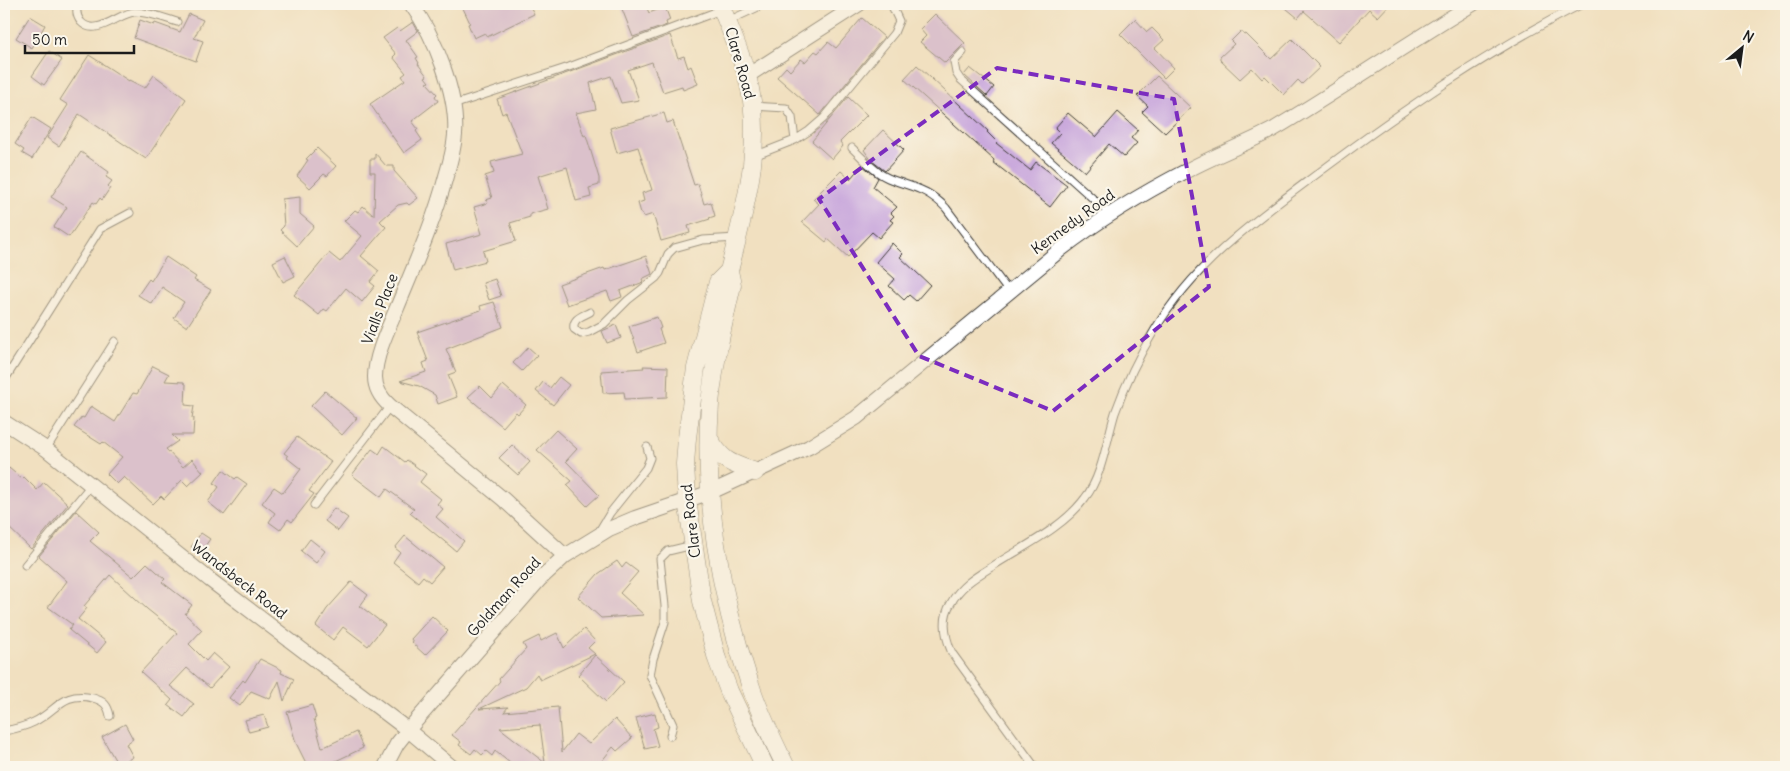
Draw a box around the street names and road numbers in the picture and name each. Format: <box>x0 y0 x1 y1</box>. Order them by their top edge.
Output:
street label: Clare Road <box>721 25 760 101</box>
street label: Kennedy Road <box>1027 185 1118 258</box>
street label: Vialls Place <box>357 271 402 347</box>
street label: Clare Road <box>677 483 704 559</box>
street label: Wandsbeck Road <box>188 536 291 623</box>
street label: Goldman Road <box>463 553 544 640</box>

